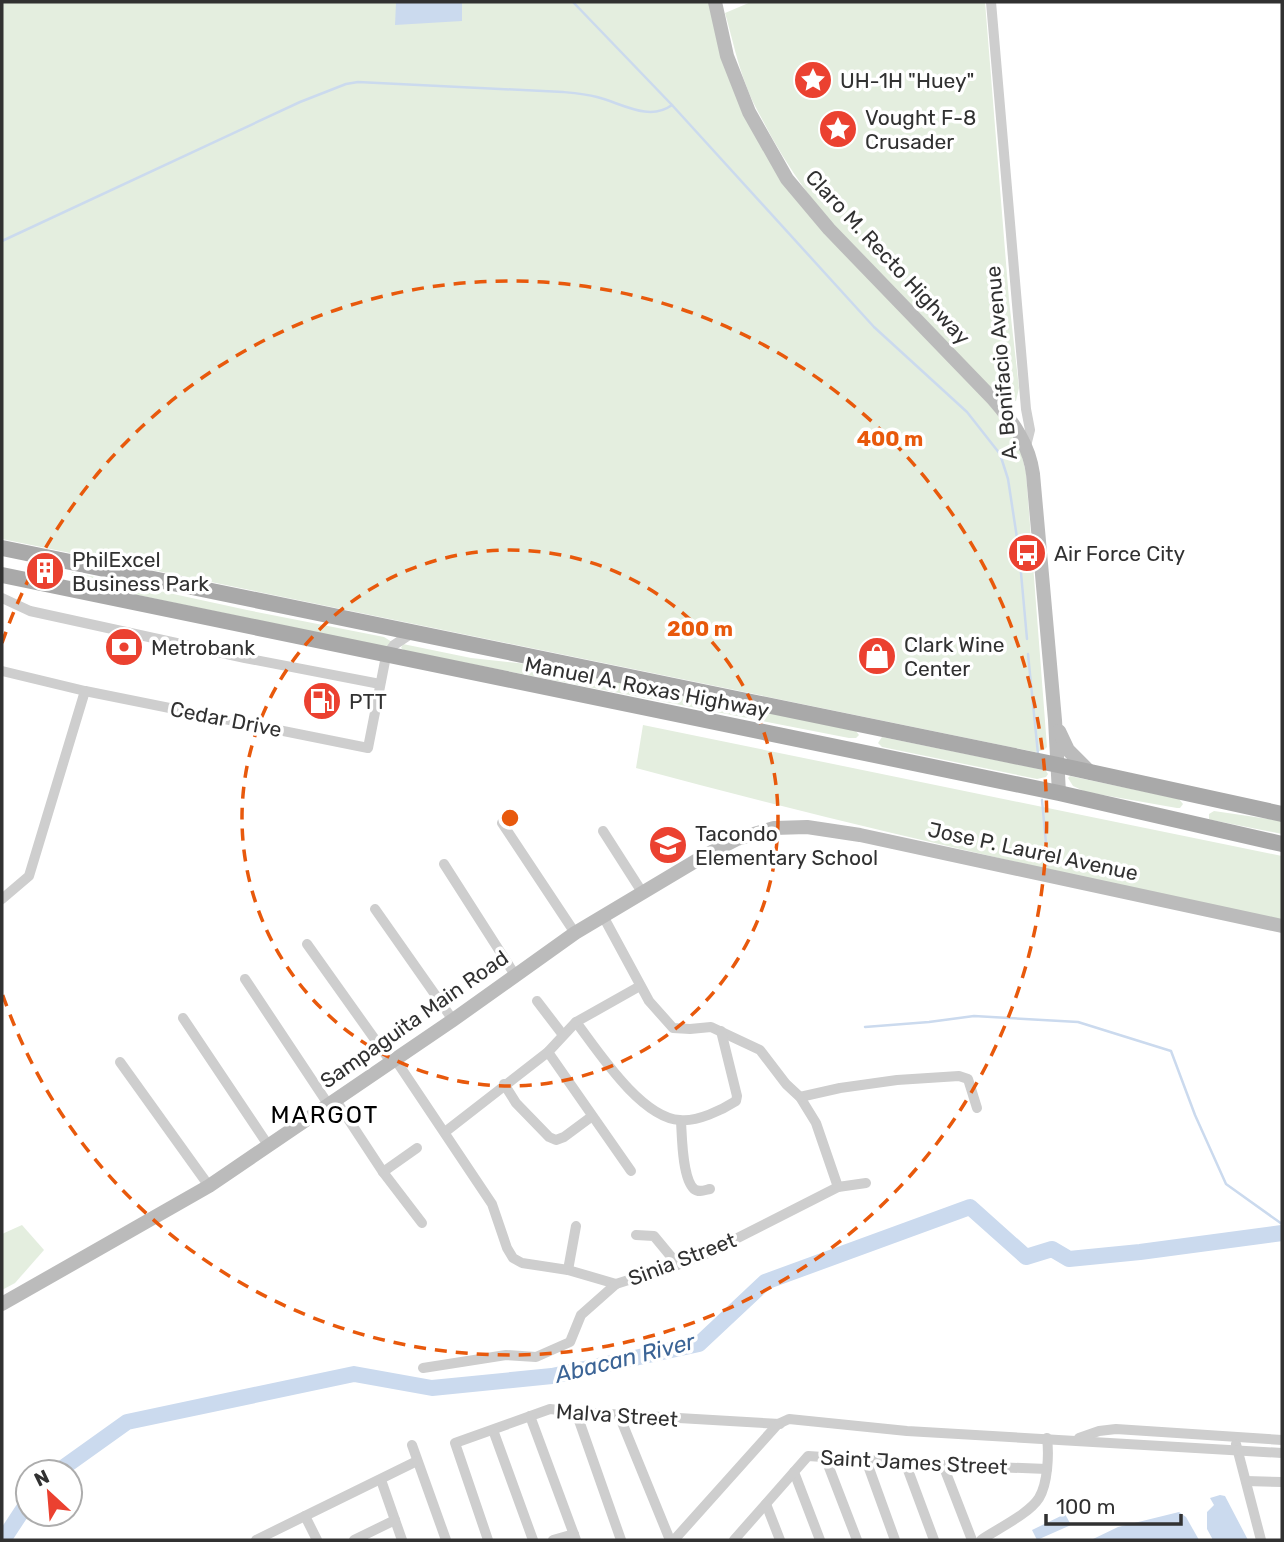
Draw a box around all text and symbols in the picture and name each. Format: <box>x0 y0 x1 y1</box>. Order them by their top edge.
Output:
place icon: UH-1H "Huey" <box>792 59 834 101</box>
place label: UH-1H "Huey" <box>840 68 974 93</box>
place label: Vought F-8 Crusader <box>865 105 976 154</box>
place icon: Vought F-8 Crusader <box>817 108 859 150</box>
street label: Claro M. Recto Highway <box>801 164 976 350</box>
street label: A. Bonifacio Avenue <box>980 265 1022 461</box>
text: 400 m <box>857 426 923 451</box>
bus stop icon: Air Force City <box>1006 532 1048 574</box>
place label: Air Force City <box>1054 541 1185 566</box>
place label: PhilExcel Business Park <box>72 547 209 596</box>
building icon: PhilExcel Business Park <box>24 550 66 592</box>
text: 200 m <box>667 616 733 641</box>
bank icon: Metrobank <box>103 626 145 668</box>
place label: Clark Wine Center <box>904 632 1005 681</box>
place label: Metrobank <box>151 635 255 660</box>
shop icon: Clark Wine Center <box>856 635 898 677</box>
street label: Manuel A. Roxas Highway <box>523 651 772 723</box>
fuel station icon: PTT <box>301 680 343 722</box>
place label: PTT <box>349 689 387 714</box>
street label: Cedar Drive <box>168 696 284 742</box>
centre of rings <box>498 806 522 830</box>
street label: Jose P. Laurel Avenue <box>926 817 1140 885</box>
place label: Tacondo Elementary School <box>695 821 878 870</box>
school or university icon: Tacondo Elementary School <box>647 824 689 866</box>
street label: Sampaguita Main Road <box>315 945 513 1093</box>
district label: MARGOT <box>271 1101 379 1129</box>
street label: Sinia Street <box>625 1227 739 1291</box>
water label: Abacan River <box>551 1327 699 1389</box>
street label: Malva Street <box>555 1398 679 1432</box>
street label: Saint James Street <box>820 1445 1008 1479</box>
north arrow <box>14 1458 84 1528</box>
text: N <box>31 1465 53 1492</box>
scale bar <box>1046 1482 1181 1526</box>
text: 100 m <box>1056 1494 1115 1519</box>

